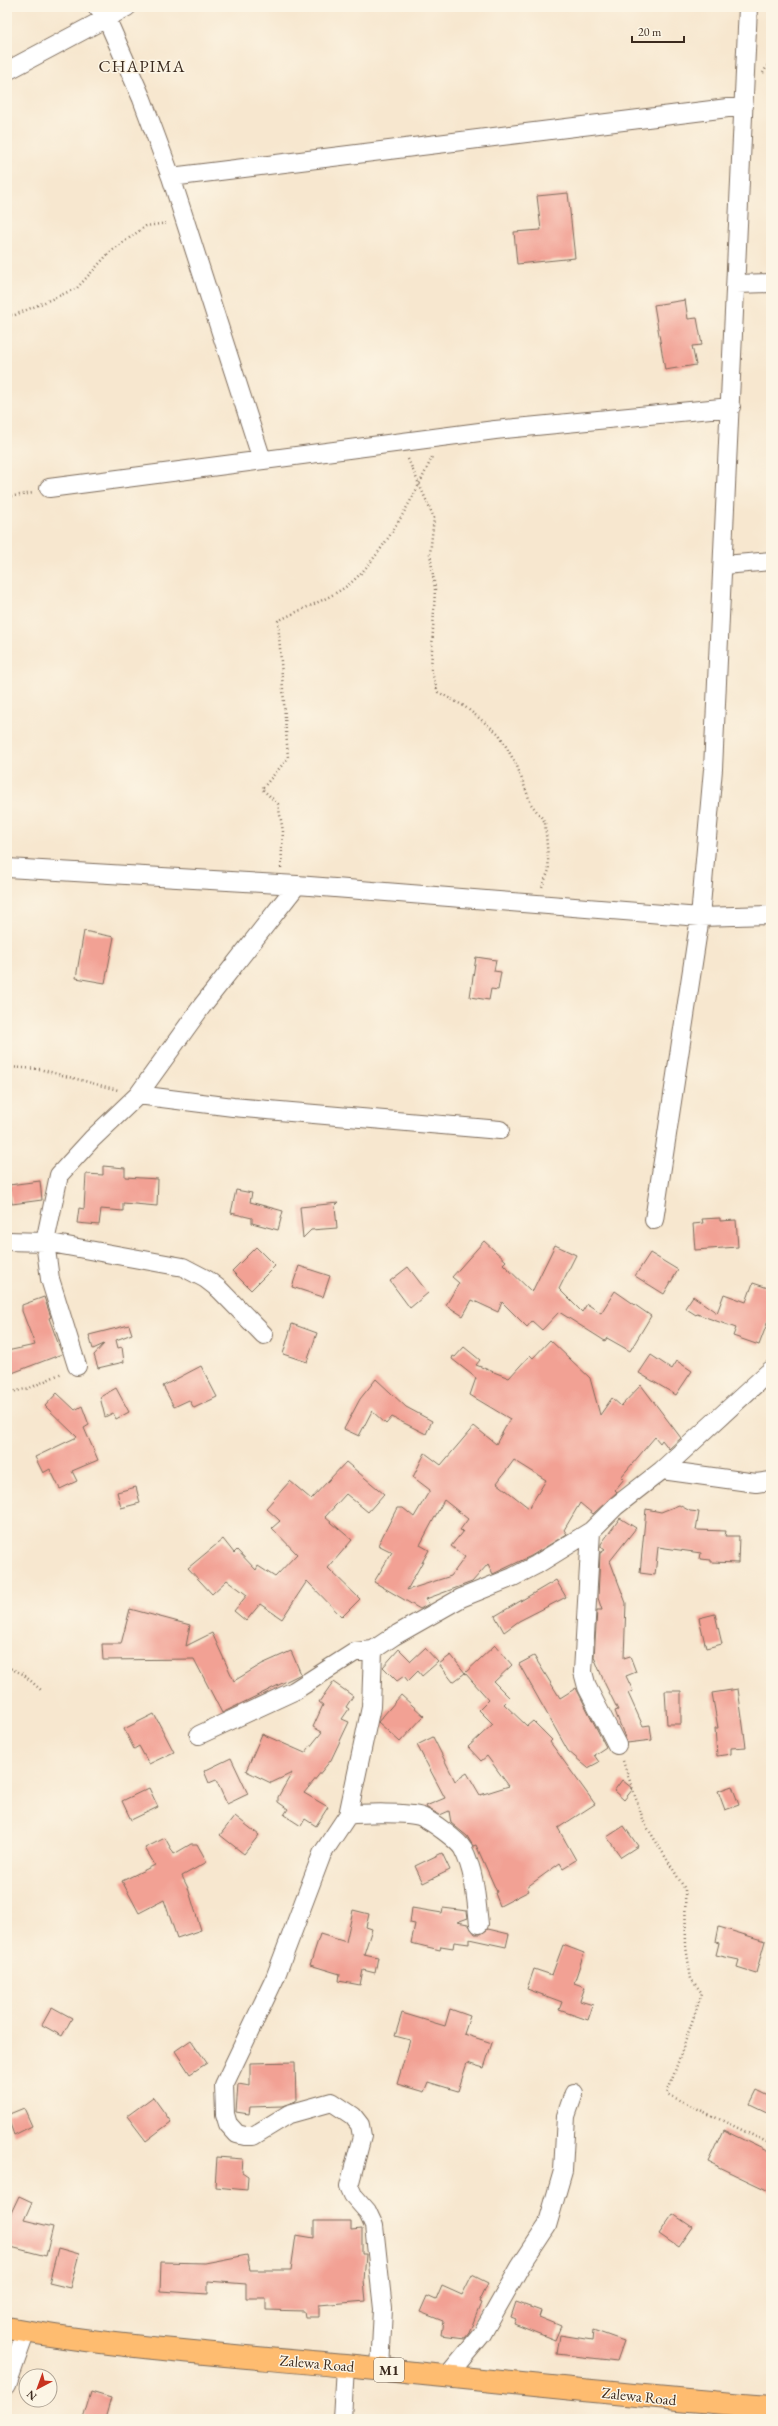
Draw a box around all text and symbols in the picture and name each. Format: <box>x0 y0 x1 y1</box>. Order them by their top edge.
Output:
scale bar <box>632 18 684 44</box>
text: 20 m <box>638 24 662 40</box>
district label: CHAPIMA <box>99 55 185 77</box>
street label: Zalewa Road <box>279 2350 356 2376</box>
road number: M1 <box>374 2358 404 2382</box>
north arrow <box>18 2368 58 2408</box>
street label: Zalewa Road <box>601 2383 678 2409</box>
text: N <box>23 2387 39 2404</box>

